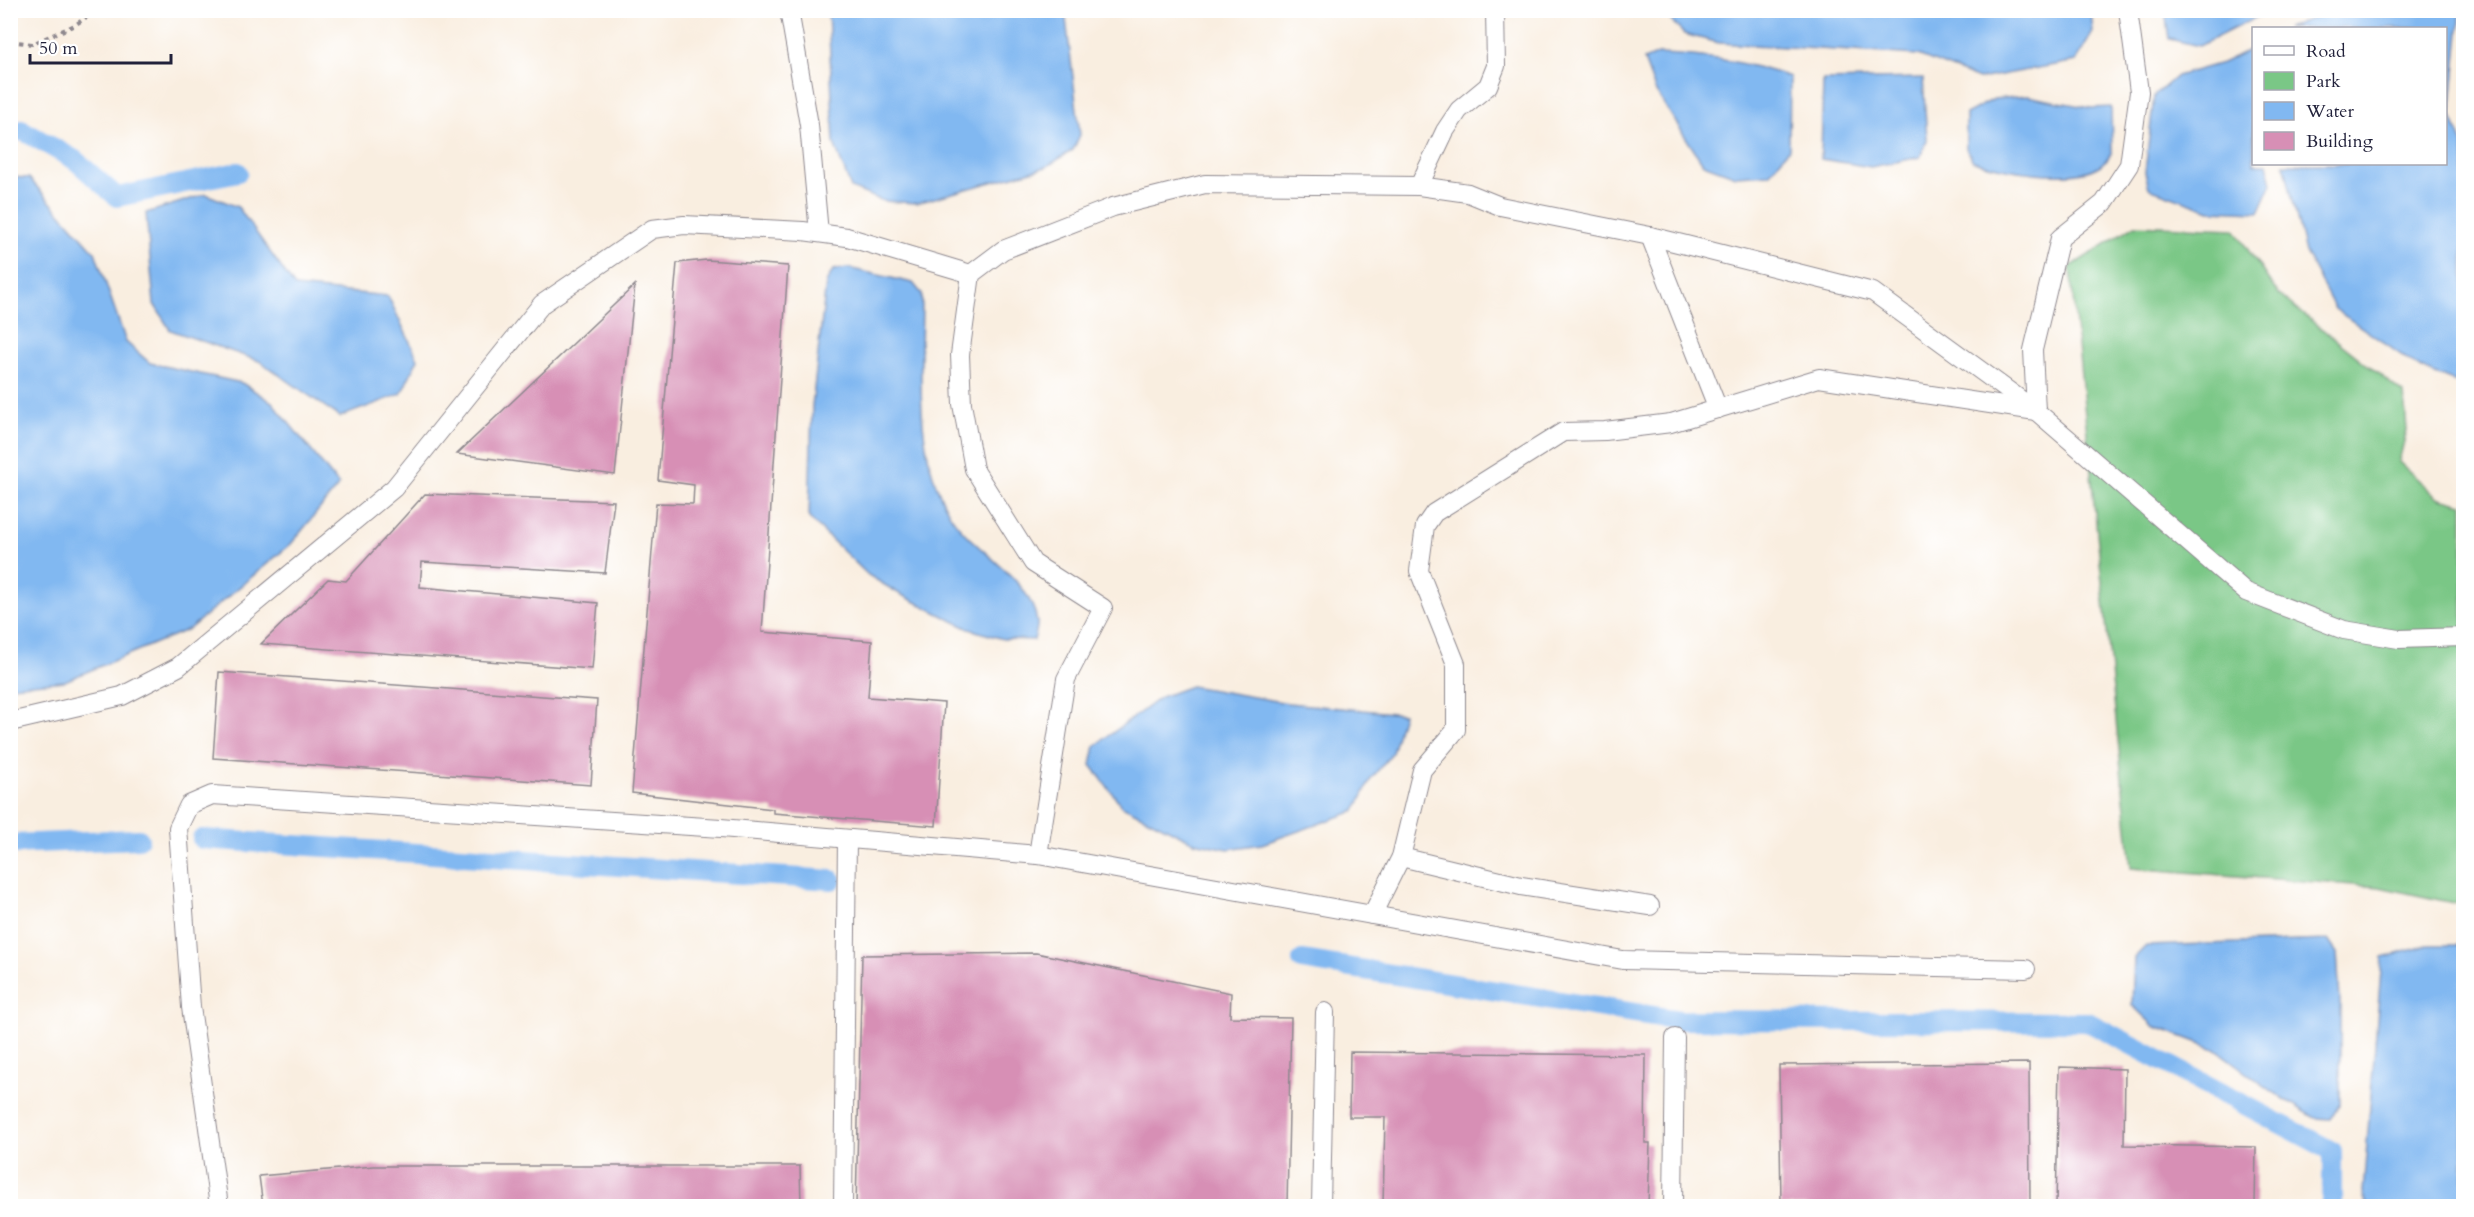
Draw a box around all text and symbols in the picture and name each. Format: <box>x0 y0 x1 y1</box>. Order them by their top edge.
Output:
scale bar <box>30 27 171 65</box>
legend <box>2252 27 2447 165</box>
text: 50 m <box>39 36 78 61</box>
text: Road <box>2306 39 2346 64</box>
text: Park <box>2306 69 2341 94</box>
text: Water <box>2305 99 2355 124</box>
text: Building <box>2306 129 2374 154</box>

